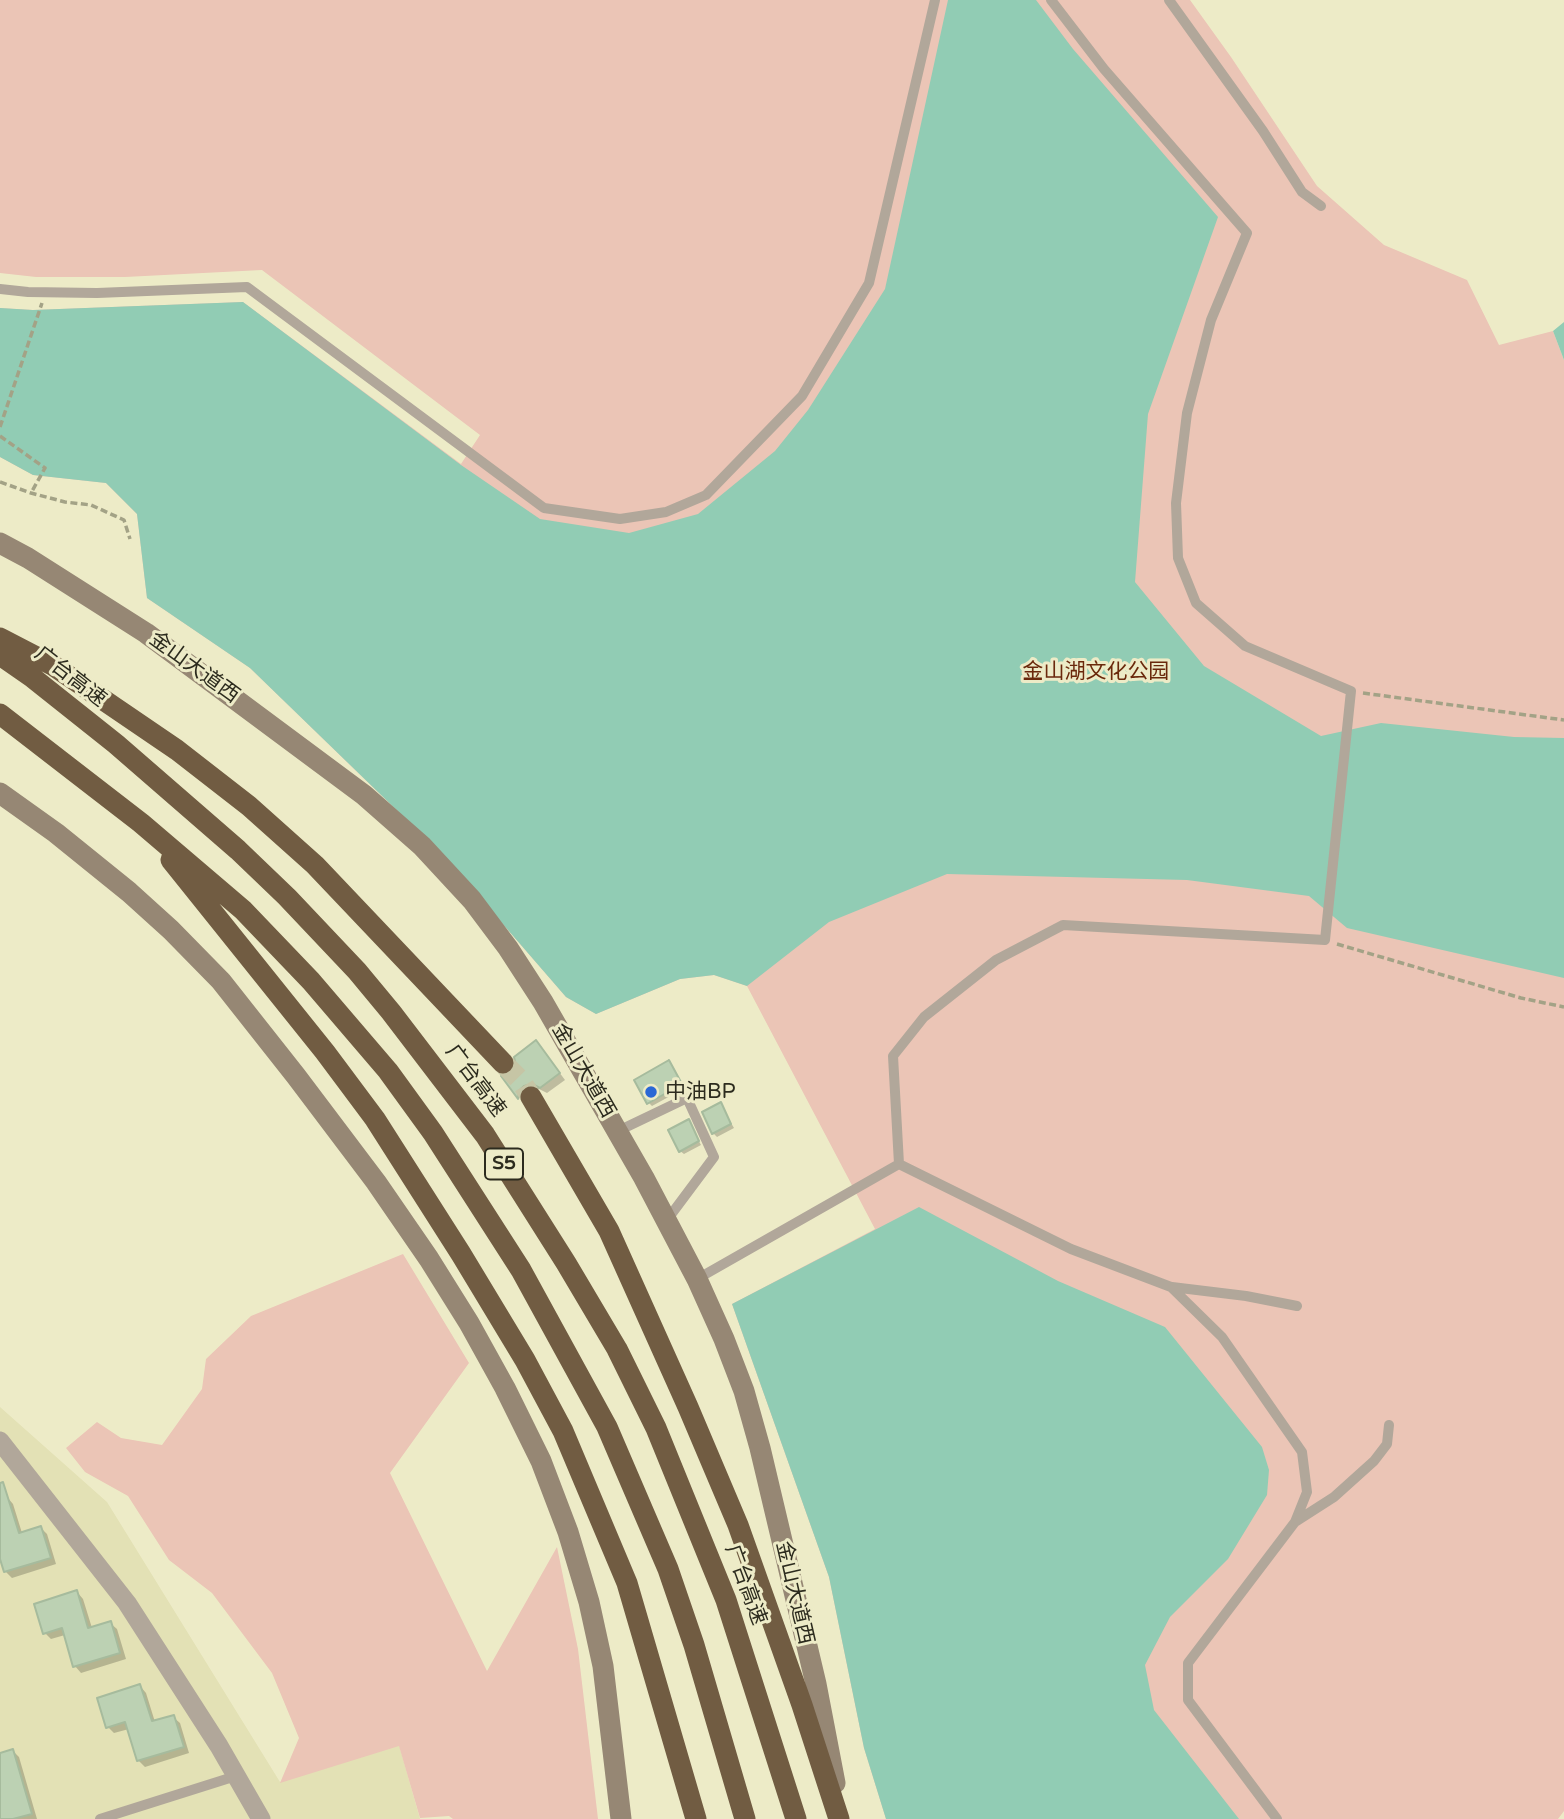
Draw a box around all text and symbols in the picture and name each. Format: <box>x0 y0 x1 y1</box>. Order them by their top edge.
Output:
street label: 金山大道西 <box>144 627 244 709</box>
street label: 广台高速 <box>29 641 111 713</box>
park label: 金山湖文化公园 <box>1023 659 1169 685</box>
street label: 金山大道西 <box>546 1019 620 1123</box>
street label: 广台高速 <box>440 1040 510 1122</box>
place label: 中油BP <box>665 1079 736 1105</box>
marker: 中油BP <box>643 1084 659 1100</box>
road number: S5 <box>485 1148 523 1180</box>
street label: 金山大道西 <box>770 1539 818 1647</box>
street label: 广台高速 <box>719 1541 771 1629</box>

